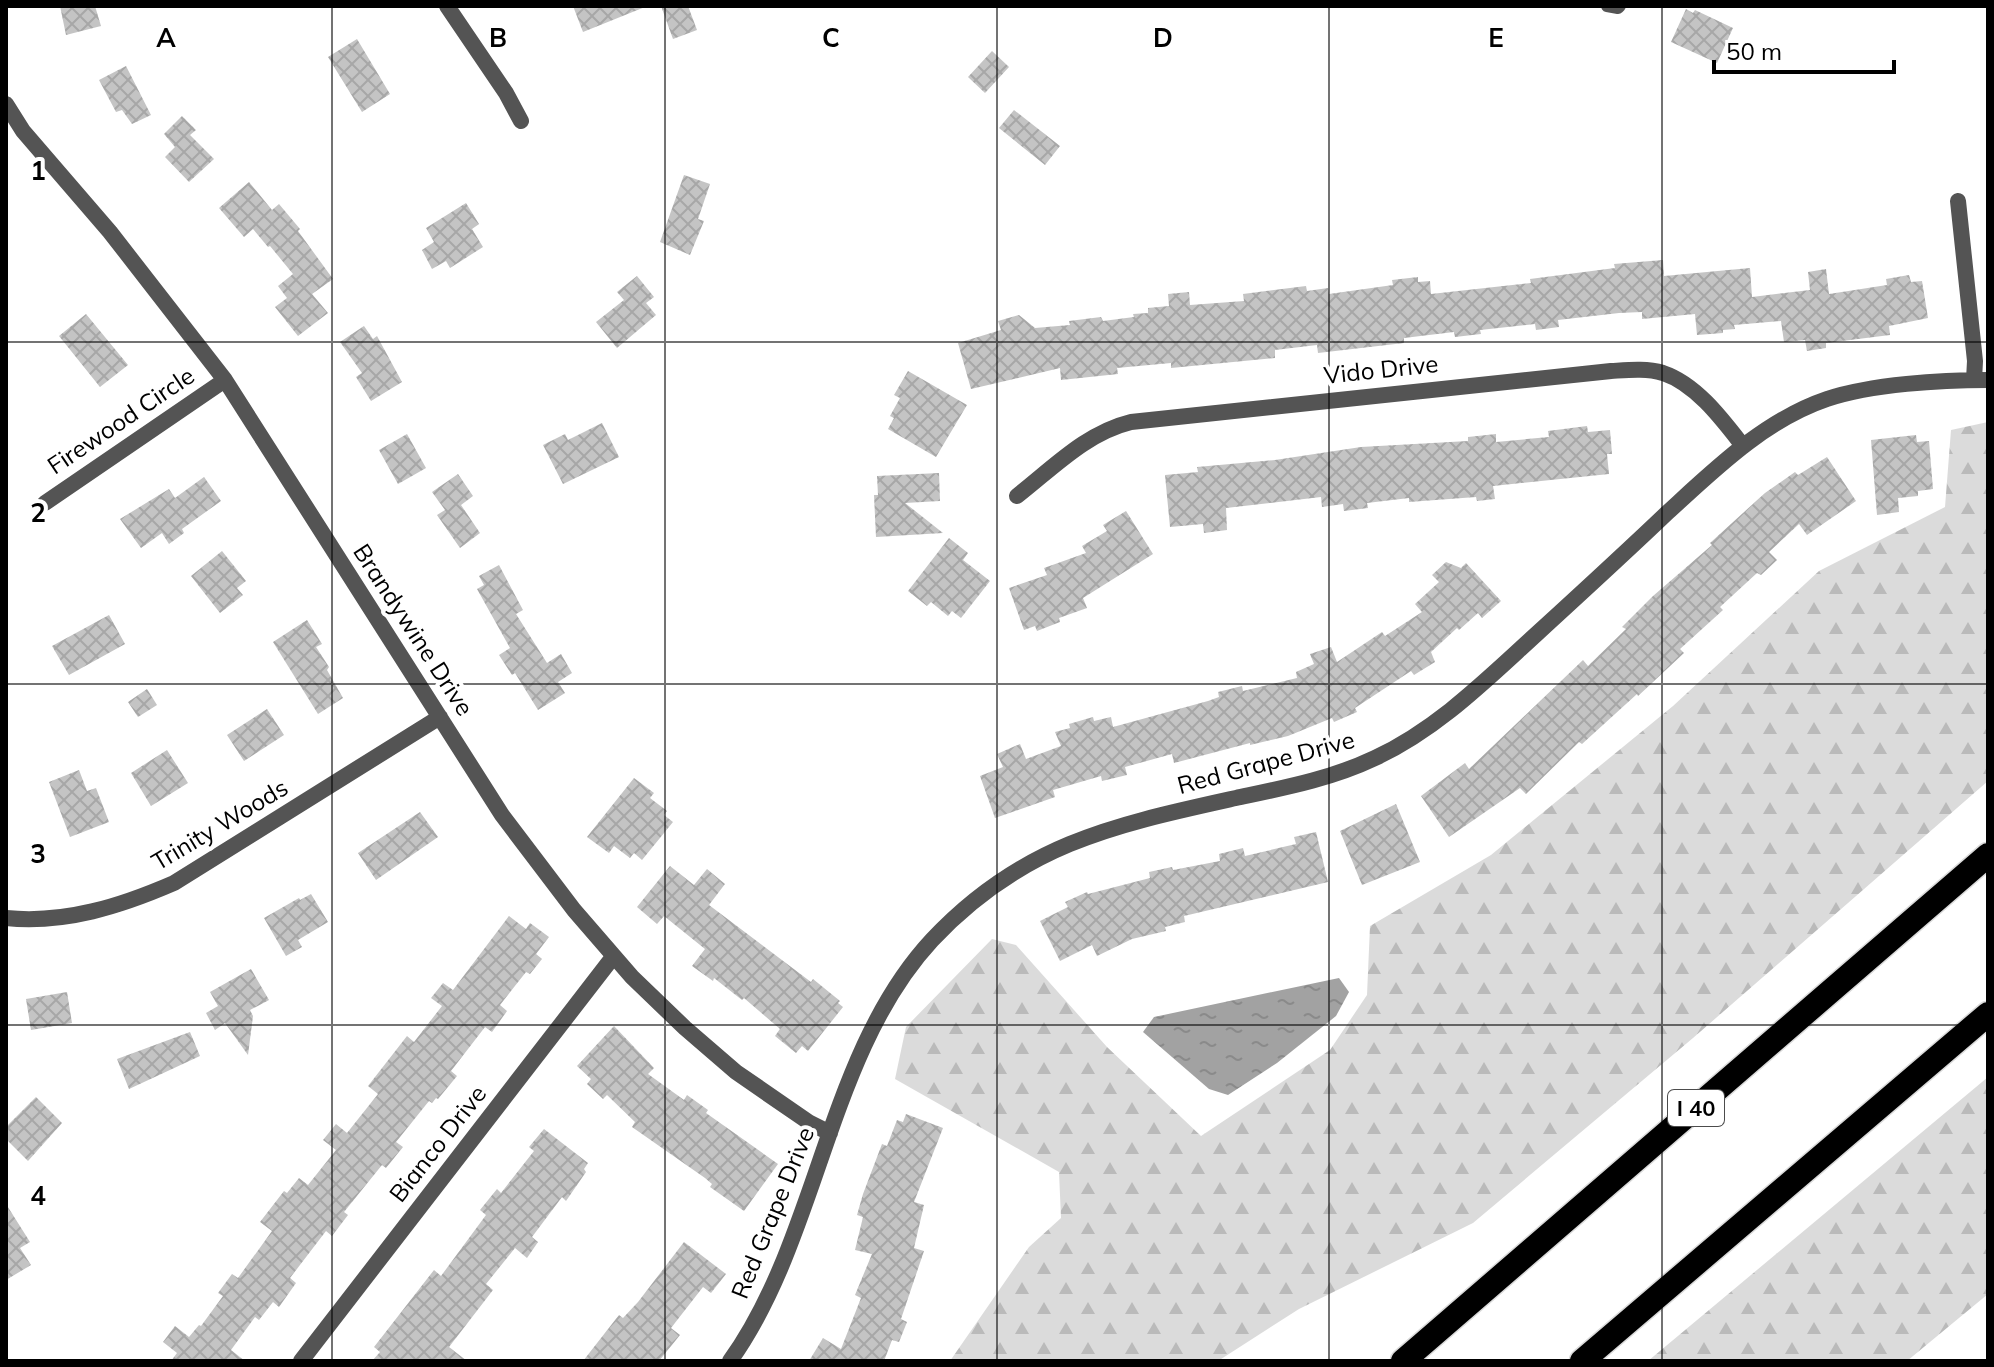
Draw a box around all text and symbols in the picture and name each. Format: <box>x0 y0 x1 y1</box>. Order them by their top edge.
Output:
text: A <box>156 21 176 54</box>
text: B <box>489 21 507 54</box>
text: C <box>822 21 840 54</box>
text: D <box>1153 21 1173 54</box>
text: E <box>1488 21 1504 54</box>
scale bar <box>1714 24 1894 74</box>
text: 50 m <box>1726 36 1782 66</box>
text: 1 <box>30 154 46 187</box>
street label: Vido Drive <box>1322 348 1440 390</box>
street label: Firewood Circle <box>41 360 200 480</box>
text: 2 <box>30 496 46 529</box>
street label: Brandywine Drive <box>347 538 481 721</box>
street label: Red Grape Drive <box>1174 724 1358 800</box>
street label: Trinity Woods <box>146 772 293 877</box>
text: 3 <box>30 837 46 870</box>
street label: Bianco Drive <box>382 1079 492 1208</box>
road number: I 40 <box>1668 1090 1724 1126</box>
street label: Red Grape Drive <box>724 1122 820 1303</box>
text: 4 <box>30 1179 46 1212</box>

